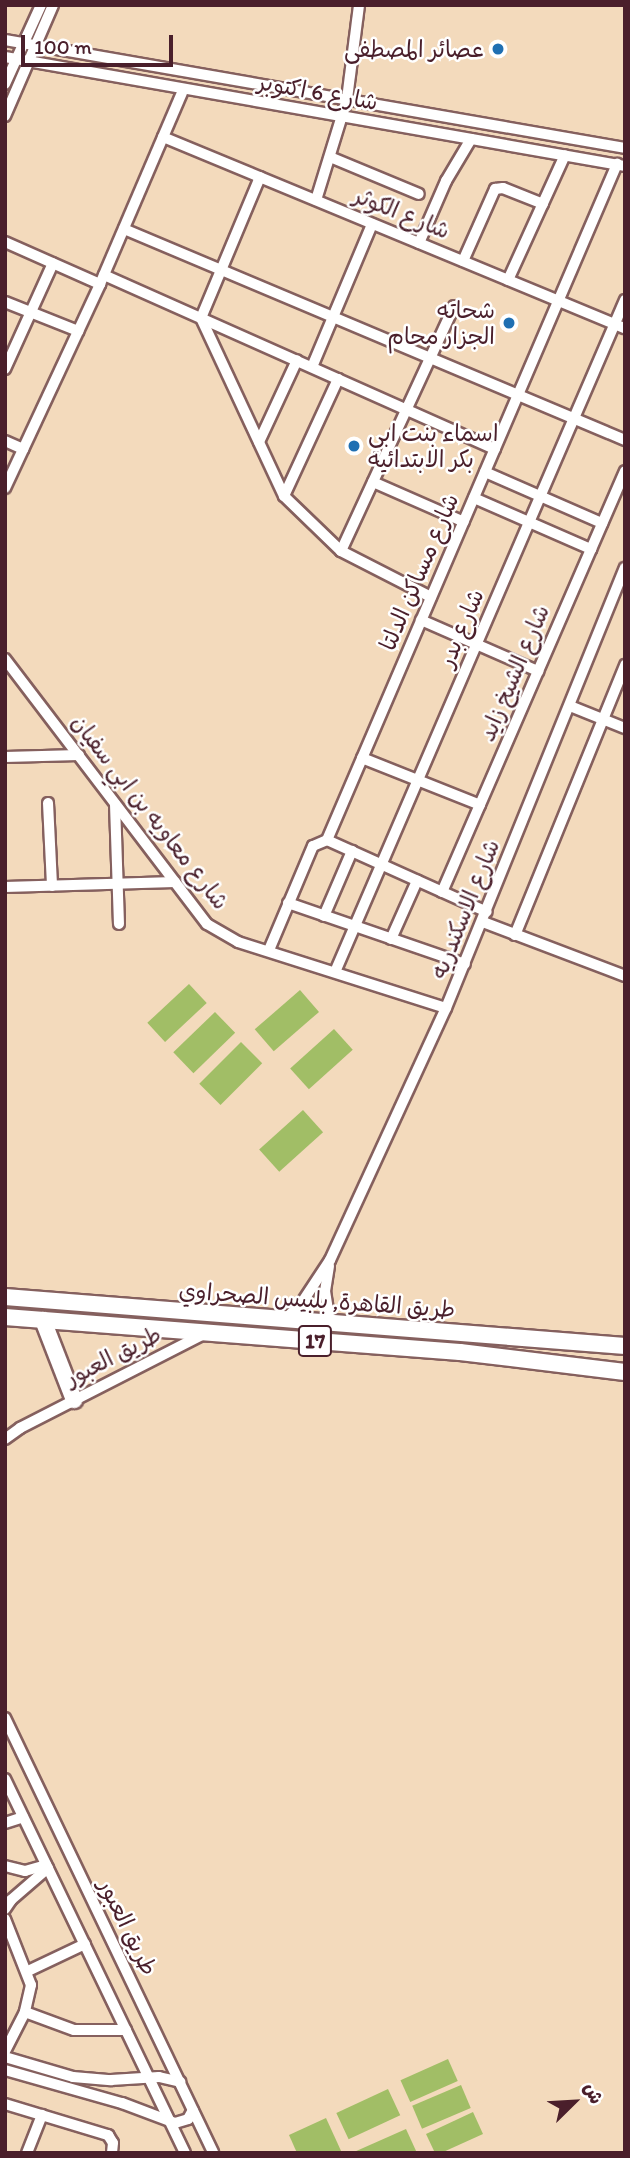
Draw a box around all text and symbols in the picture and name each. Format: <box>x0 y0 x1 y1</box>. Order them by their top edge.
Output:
scale bar <box>24 21 177 65</box>
text: 100 m <box>34 34 92 59</box>
place label: عصائر المصطفى <box>344 35 484 63</box>
marker: عصائر المصطفى <box>490 41 506 57</box>
street label: شارع 6 اكتوبر <box>256 68 380 116</box>
street label: شارع الكوثر <box>350 181 454 245</box>
place label: شحاته الجزار محام <box>387 296 495 350</box>
marker: شحاته الجزار محام <box>501 315 517 331</box>
place label: اسماء بنت ابي بكر الابتدائيه <box>368 419 498 473</box>
marker: اسماء بنت ابي بكر الابتدائيه <box>346 438 362 454</box>
street label: شارع مساكن الدلتا <box>374 489 464 655</box>
street label: شارع بدر <box>432 585 490 671</box>
street label: شارع الشيخ زايد <box>473 600 555 746</box>
street label: شارع معاويه بن ابي سفيان <box>65 709 235 915</box>
street label: شارع الاسكندريه <box>425 835 505 983</box>
street label: طريق القاهرة, بلبيس الصحراوي <box>178 1277 456 1323</box>
street label: طريق العبور <box>60 1320 166 1392</box>
road number: 17 <box>298 1324 332 1358</box>
street label: طريق العبور <box>93 1874 163 1980</box>
north arrow <box>539 2067 609 2137</box>
text: ش <box>579 2079 608 2107</box>

